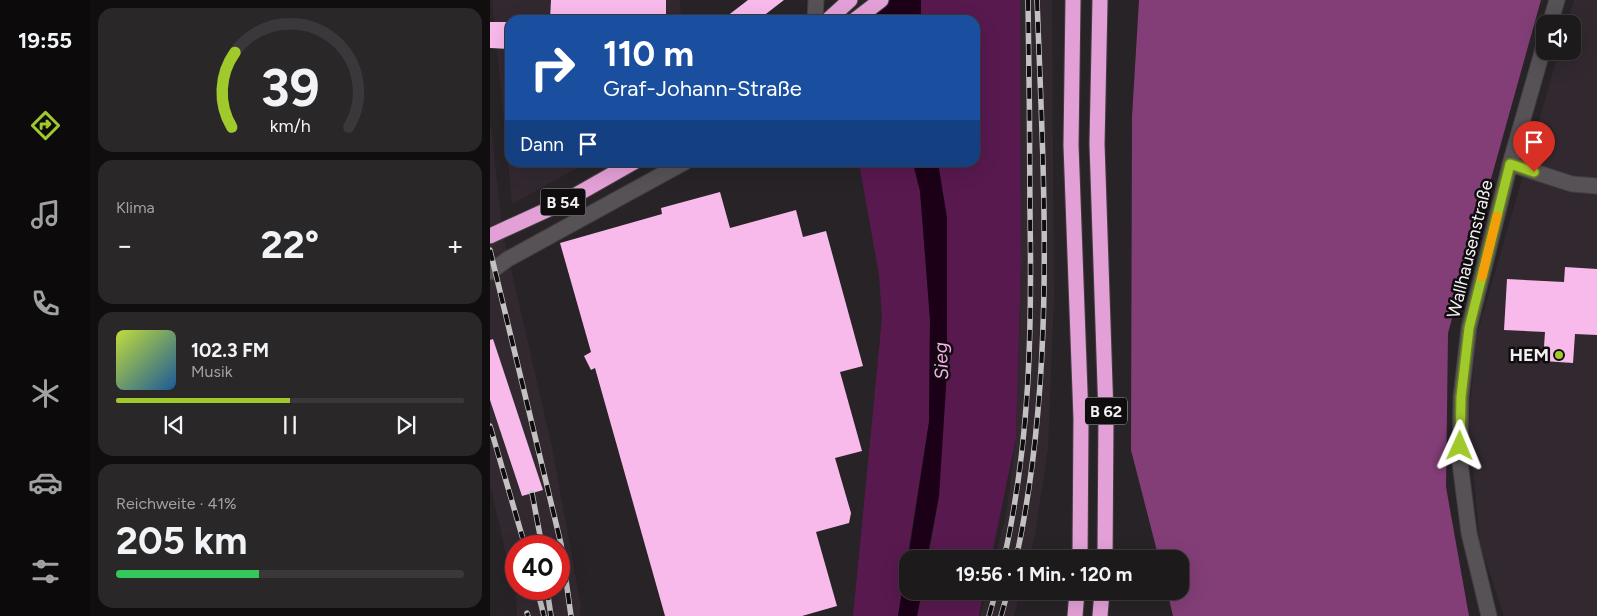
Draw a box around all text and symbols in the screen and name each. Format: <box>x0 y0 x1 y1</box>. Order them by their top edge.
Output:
map controls <box>1536 15 1581 60</box>
button: sound <box>1536 15 1581 60</box>
text: 19:55 <box>18 27 72 54</box>
text: 110 m <box>603 33 694 75</box>
icon: right <box>520 35 585 100</box>
text: 39 <box>260 57 320 119</box>
text: Graf-Johann-Straße <box>603 75 802 102</box>
icon: directions <box>28 108 63 143</box>
text: km/h <box>270 115 310 136</box>
pin <box>1513 121 1555 172</box>
icon: arrive <box>1520 128 1548 156</box>
icon: arrive <box>574 130 602 158</box>
text: Dann <box>520 133 564 156</box>
street label: Wallhausenstraße <box>1442 177 1498 320</box>
road number: B 54 <box>540 188 586 216</box>
icon: music <box>28 197 63 232</box>
text: Klima <box>116 198 155 217</box>
text: 22° <box>261 222 319 268</box>
text: − <box>116 228 133 262</box>
text: + <box>447 228 464 262</box>
icon: phone <box>28 286 63 321</box>
text: 102.3 FM <box>191 339 269 362</box>
water label: Sieg <box>929 342 953 380</box>
place label: HEM <box>1509 344 1549 366</box>
marker: HEM <box>1553 349 1565 361</box>
text: Musik <box>191 362 232 381</box>
icon: climate <box>28 376 63 411</box>
road number: B 62 <box>1085 398 1127 424</box>
icon: previous <box>160 411 188 439</box>
icon: pause <box>276 411 304 439</box>
icon: next <box>392 411 420 439</box>
position arrow <box>1433 419 1485 471</box>
icon: car <box>28 465 63 500</box>
text: Reichweite · 41% <box>116 494 237 513</box>
text: 205 km <box>116 518 247 564</box>
speed limit sign: 40 <box>505 535 570 600</box>
icon: filters <box>28 554 63 589</box>
text: 19:56 · 1 Min. · 120 m <box>956 563 1132 586</box>

